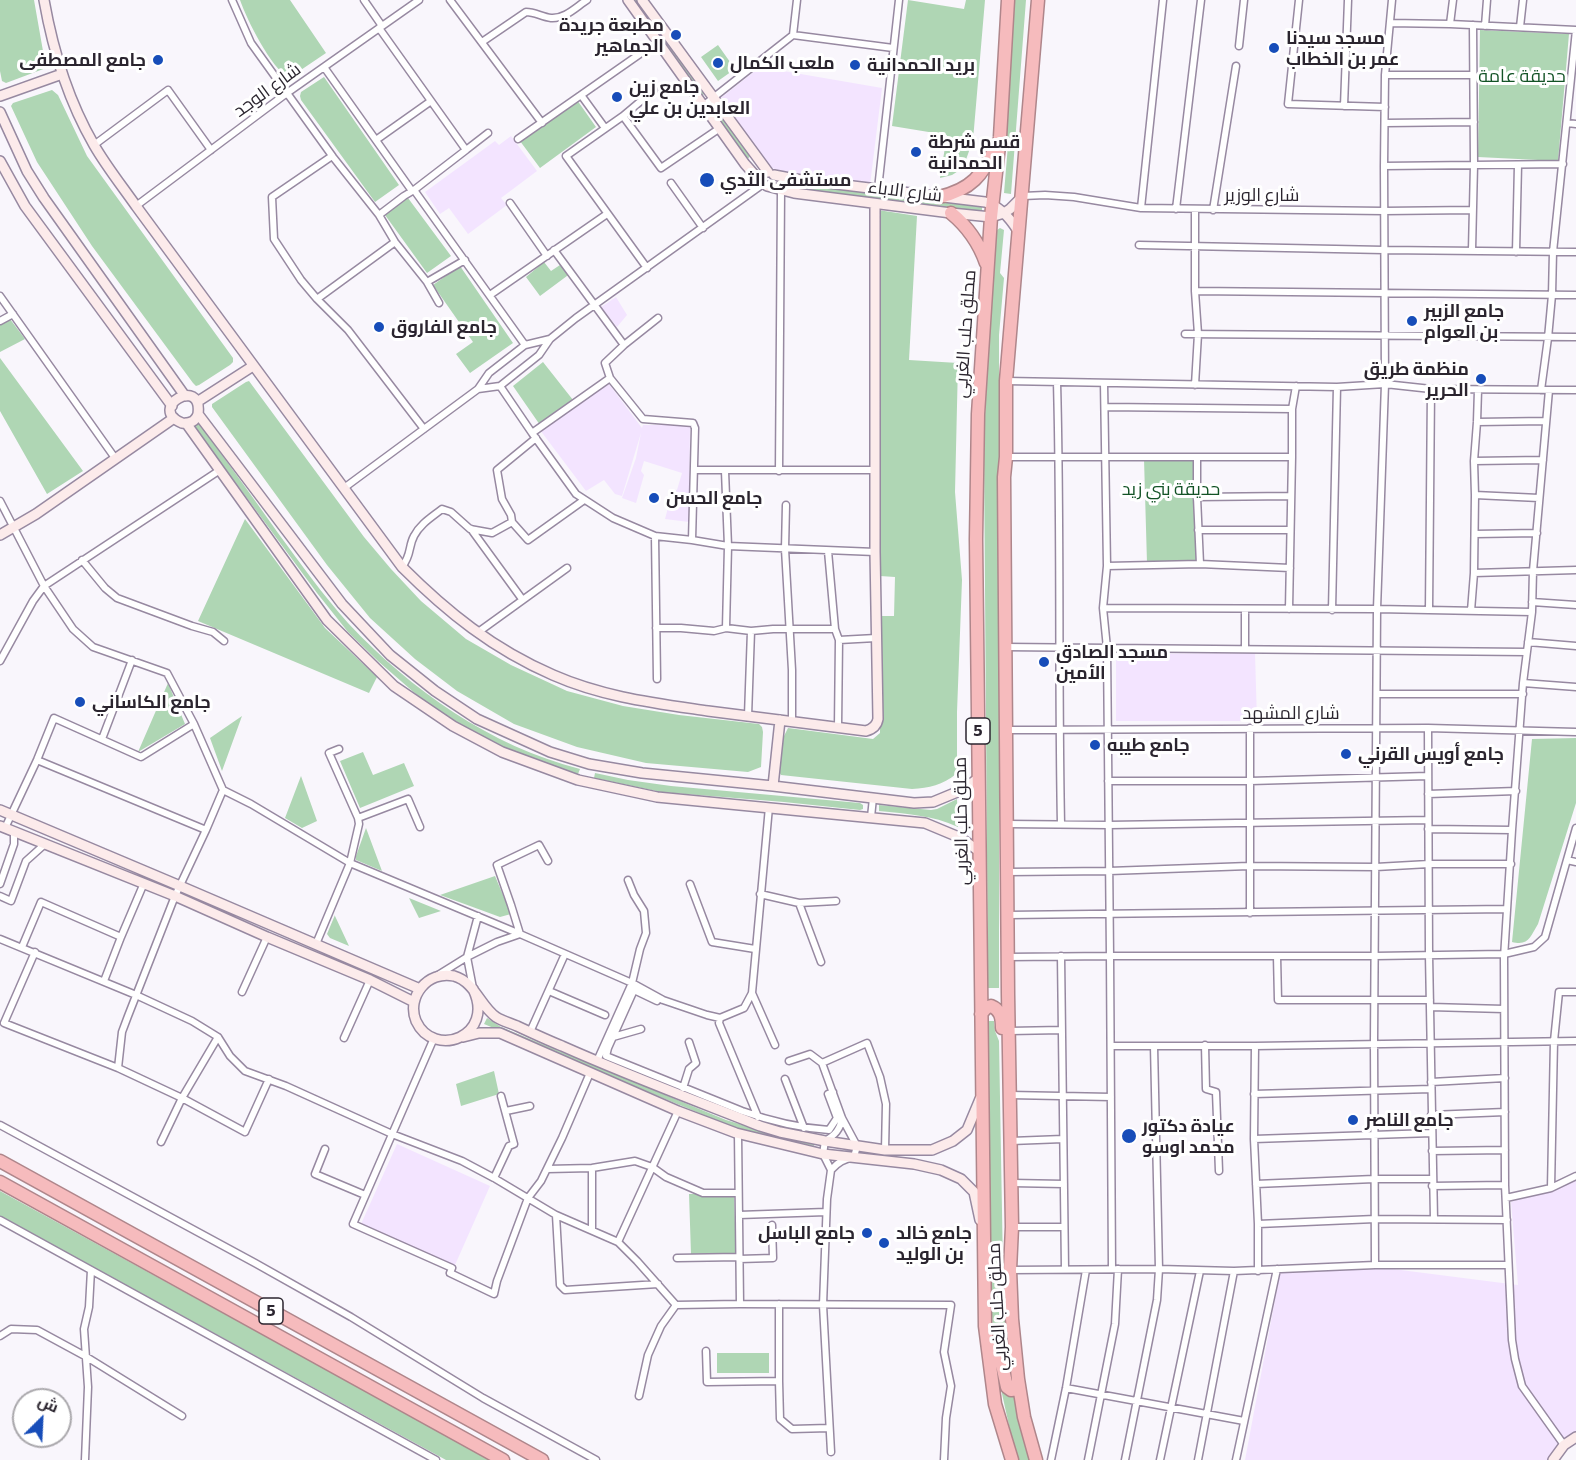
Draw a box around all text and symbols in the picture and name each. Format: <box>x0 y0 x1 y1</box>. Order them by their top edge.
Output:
place label: مطبعة جريدة الجماهير <box>559 14 664 57</box>
place label: مسجد سيدنا عمر بن الخطاب <box>1286 27 1399 70</box>
marker: مطبعة جريدة الجماهير <box>669 28 683 42</box>
marker: مسجد سيدنا عمر بن الخطاب <box>1267 41 1281 55</box>
place label: جامع المصطفى <box>19 49 146 71</box>
place label: ملعب الكمال <box>730 52 835 74</box>
marker: جامع المصطفى <box>151 53 165 67</box>
place label: بريد الحمدانية <box>867 54 975 76</box>
marker: ملعب الكمال <box>711 56 725 70</box>
street label: شارع الوجد <box>229 58 305 122</box>
marker: بريد الحمدانية <box>848 58 862 72</box>
park label: حديقة عامة <box>1478 65 1566 87</box>
place label: جامع زين العابدين بن علي <box>629 76 750 118</box>
marker: جامع زين العابدين بن علي <box>610 90 624 104</box>
place label: قسم شرطة الحمدانية <box>928 131 1020 174</box>
marker: قسم شرطة الحمدانية <box>909 145 923 159</box>
place label: مستشفى الثدي <box>720 169 852 191</box>
marker: مستشفى الثدي <box>698 171 716 189</box>
street label: شارع الاباء <box>867 176 943 206</box>
street label: شارع الوزير <box>1225 184 1299 206</box>
street label: محلق حلب الغربي <box>950 269 980 399</box>
place label: جامع الزبير بن العوام <box>1424 300 1504 342</box>
marker: جامع الزبير بن العوام <box>1405 314 1419 328</box>
place label: جامع الفاروق <box>391 316 497 338</box>
marker: جامع الفاروق <box>372 320 386 334</box>
place label: منظمة طريق الحرير <box>1364 358 1469 400</box>
marker: منظمة طريق الحرير <box>1474 372 1488 386</box>
park label: حديقة بني زيد <box>1122 478 1220 500</box>
place label: جامع الحسن <box>666 487 762 509</box>
marker: جامع الحسن <box>647 491 661 505</box>
place label: مسجد الصادق الأمين <box>1056 641 1168 684</box>
marker: مسجد الصادق الأمين <box>1037 655 1051 669</box>
place label: جامع الكاساني <box>92 691 211 713</box>
marker: جامع الكاساني <box>73 695 87 709</box>
street label: شارع المشهد <box>1242 702 1340 724</box>
road number: 5 <box>966 718 990 744</box>
place label: جامع طيبه <box>1107 734 1190 756</box>
marker: جامع طيبه <box>1088 738 1102 752</box>
place label: جامع أويس القرني <box>1358 743 1504 765</box>
marker: جامع أويس القرني <box>1339 747 1353 761</box>
street label: محلق حلب الغربي <box>949 757 973 885</box>
place label: جامع الناصر <box>1365 1109 1454 1131</box>
marker: جامع الناصر <box>1346 1113 1360 1127</box>
place label: عيادة دكتور محمد اوسو <box>1142 1115 1235 1158</box>
marker: عيادة دكتور محمد اوسو <box>1120 1127 1138 1145</box>
place label: جامع الباسل <box>758 1222 855 1244</box>
place label: جامع خالد بن الوليد <box>896 1222 972 1264</box>
marker: جامع الباسل <box>860 1226 874 1240</box>
marker: جامع خالد بن الوليد <box>877 1236 891 1250</box>
street label: محلق حلب الغربي <box>983 1242 1011 1372</box>
road number: 5 <box>259 1298 283 1324</box>
north arrow <box>12 1388 72 1448</box>
text: ش <box>35 1390 62 1416</box>

